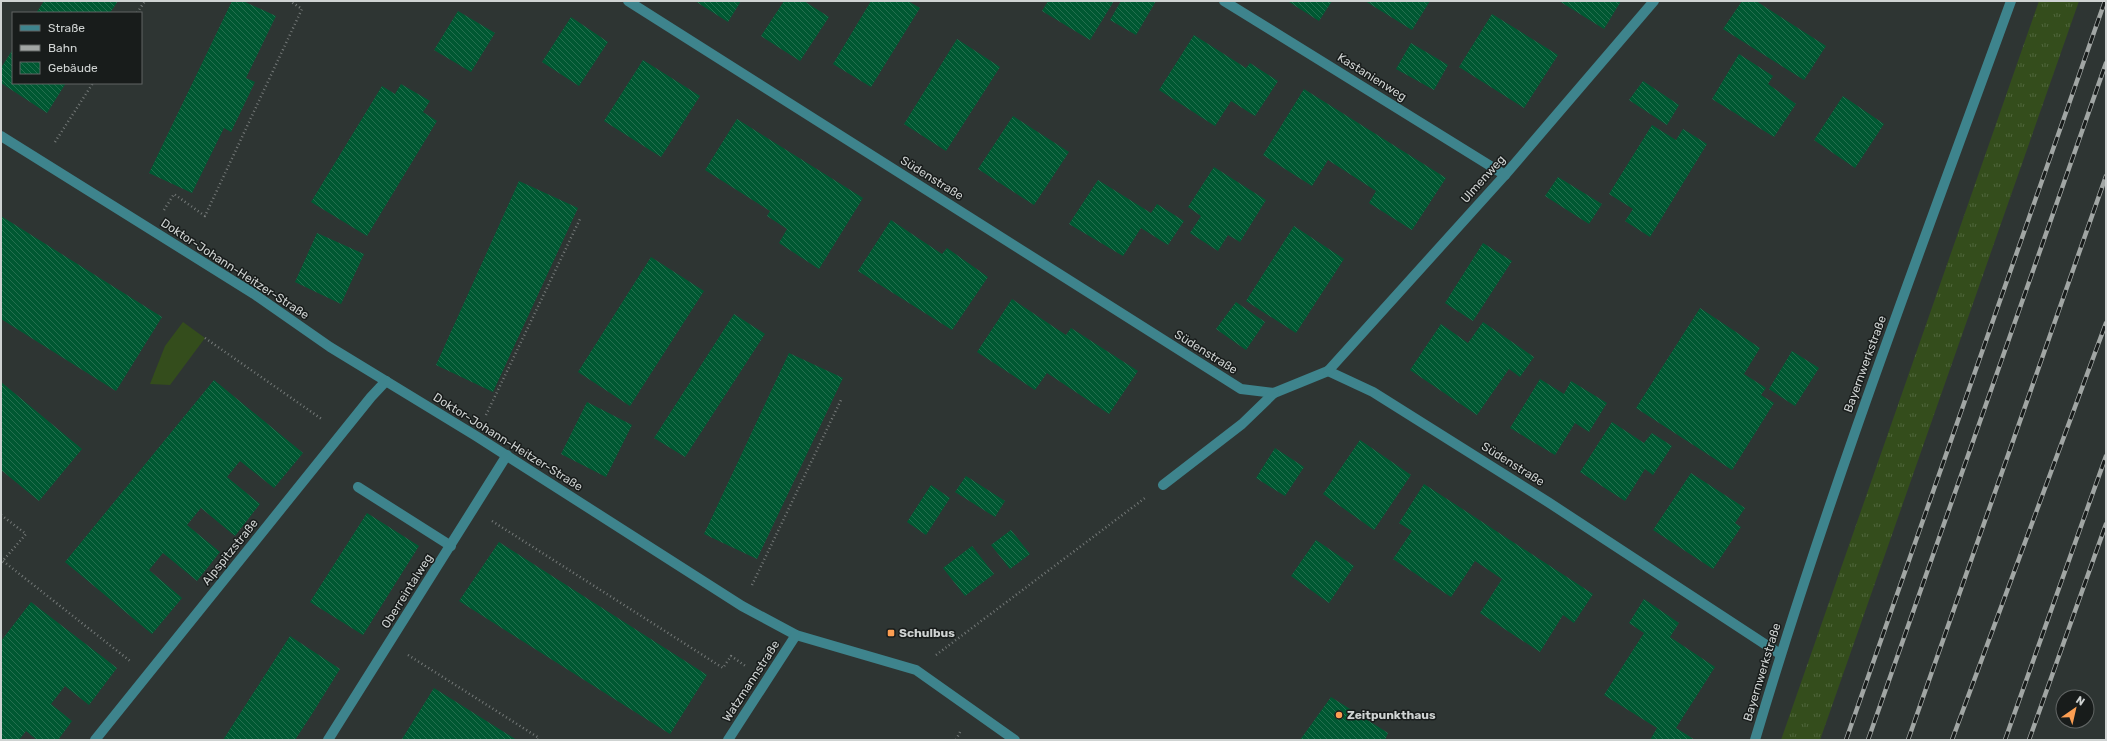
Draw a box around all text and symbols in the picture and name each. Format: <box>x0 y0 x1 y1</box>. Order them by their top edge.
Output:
legend <box>12 12 142 84</box>
text: Straße <box>48 21 85 35</box>
text: Bahn <box>48 41 77 55</box>
street label: Kastanienweg <box>1335 50 1409 104</box>
text: Gebäude <box>48 61 98 75</box>
street label: Ulmenweg <box>1458 152 1508 206</box>
street label: Südenstraße <box>898 153 966 203</box>
street label: Doktor-Johann-Heitzer-Straße <box>158 216 312 322</box>
street label: Bayernwerkstraße <box>1841 313 1889 414</box>
street label: Südenstraße <box>1172 327 1240 377</box>
street label: Doktor-Johann-Heitzer-Straße <box>431 390 586 494</box>
street label: Südenstraße <box>1479 439 1547 489</box>
street label: Alpspitzstraße <box>199 516 261 588</box>
street label: Oberreintalweg <box>378 551 436 631</box>
street label: Bayernwerkstraße <box>1740 621 1784 723</box>
place label: Schulbus <box>899 626 955 640</box>
marker: Schulbus <box>886 628 896 638</box>
street label: Watzmannstraße <box>719 637 783 724</box>
north arrow <box>2055 689 2095 729</box>
text: N <box>2073 694 2087 709</box>
place label: Zeitpunkthaus <box>1347 708 1436 722</box>
marker: Zeitpunkthaus <box>1334 710 1344 720</box>

